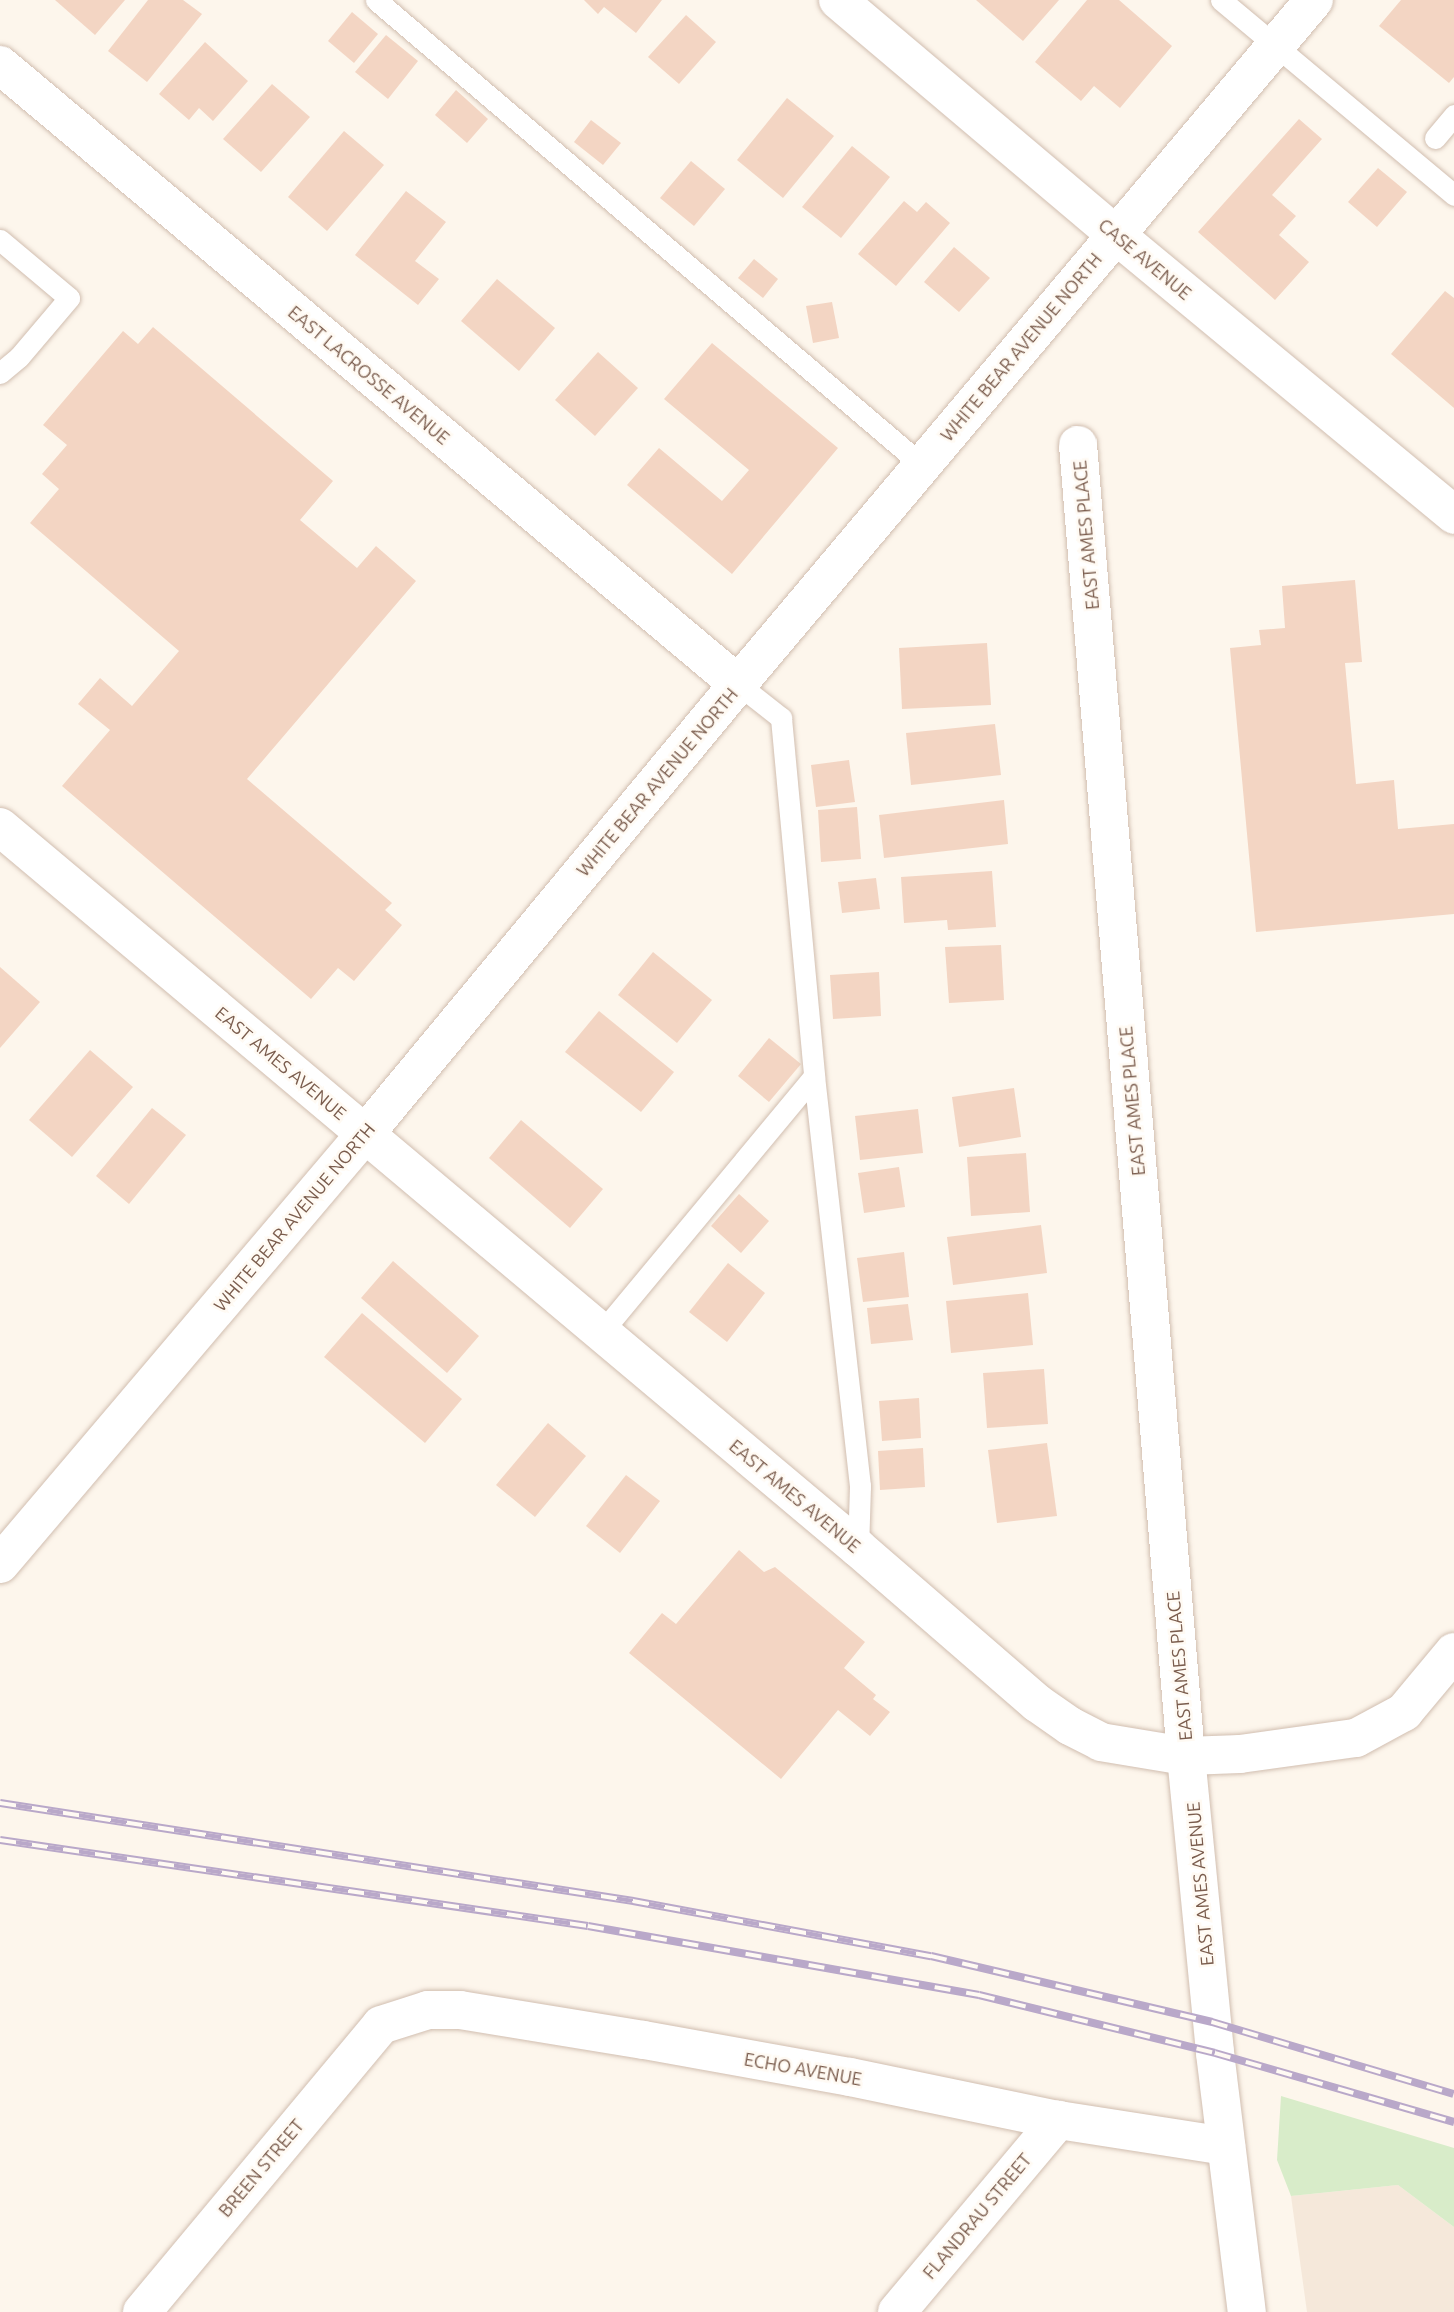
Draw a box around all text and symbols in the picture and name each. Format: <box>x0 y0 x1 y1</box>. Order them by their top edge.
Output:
street label: CASE AVENUE <box>1094 214 1196 304</box>
street label: WHITE BEAR AVENUE NORTH <box>936 248 1106 446</box>
street label: EAST LACROSSE AVENUE <box>284 301 454 449</box>
street label: EAST AMES PLACE <box>1069 459 1103 611</box>
street label: WHITE BEAR AVENUE NORTH <box>572 683 742 881</box>
street label: EAST AMES AVENUE <box>211 1002 351 1124</box>
street label: EAST AMES PLACE <box>1115 1025 1149 1177</box>
street label: WHITE BEAR AVENUE NORTH <box>209 1118 379 1316</box>
street label: EAST AMES AVENUE <box>725 1435 865 1557</box>
street label: EAST AMES PLACE <box>1162 1590 1196 1742</box>
street label: EAST AMES AVENUE <box>1182 1801 1218 1967</box>
street label: ECHO AVENUE <box>743 2048 863 2090</box>
street label: BREEN STREET <box>214 2115 308 2221</box>
street label: FLANDRAU STREET <box>918 2149 1036 2283</box>

